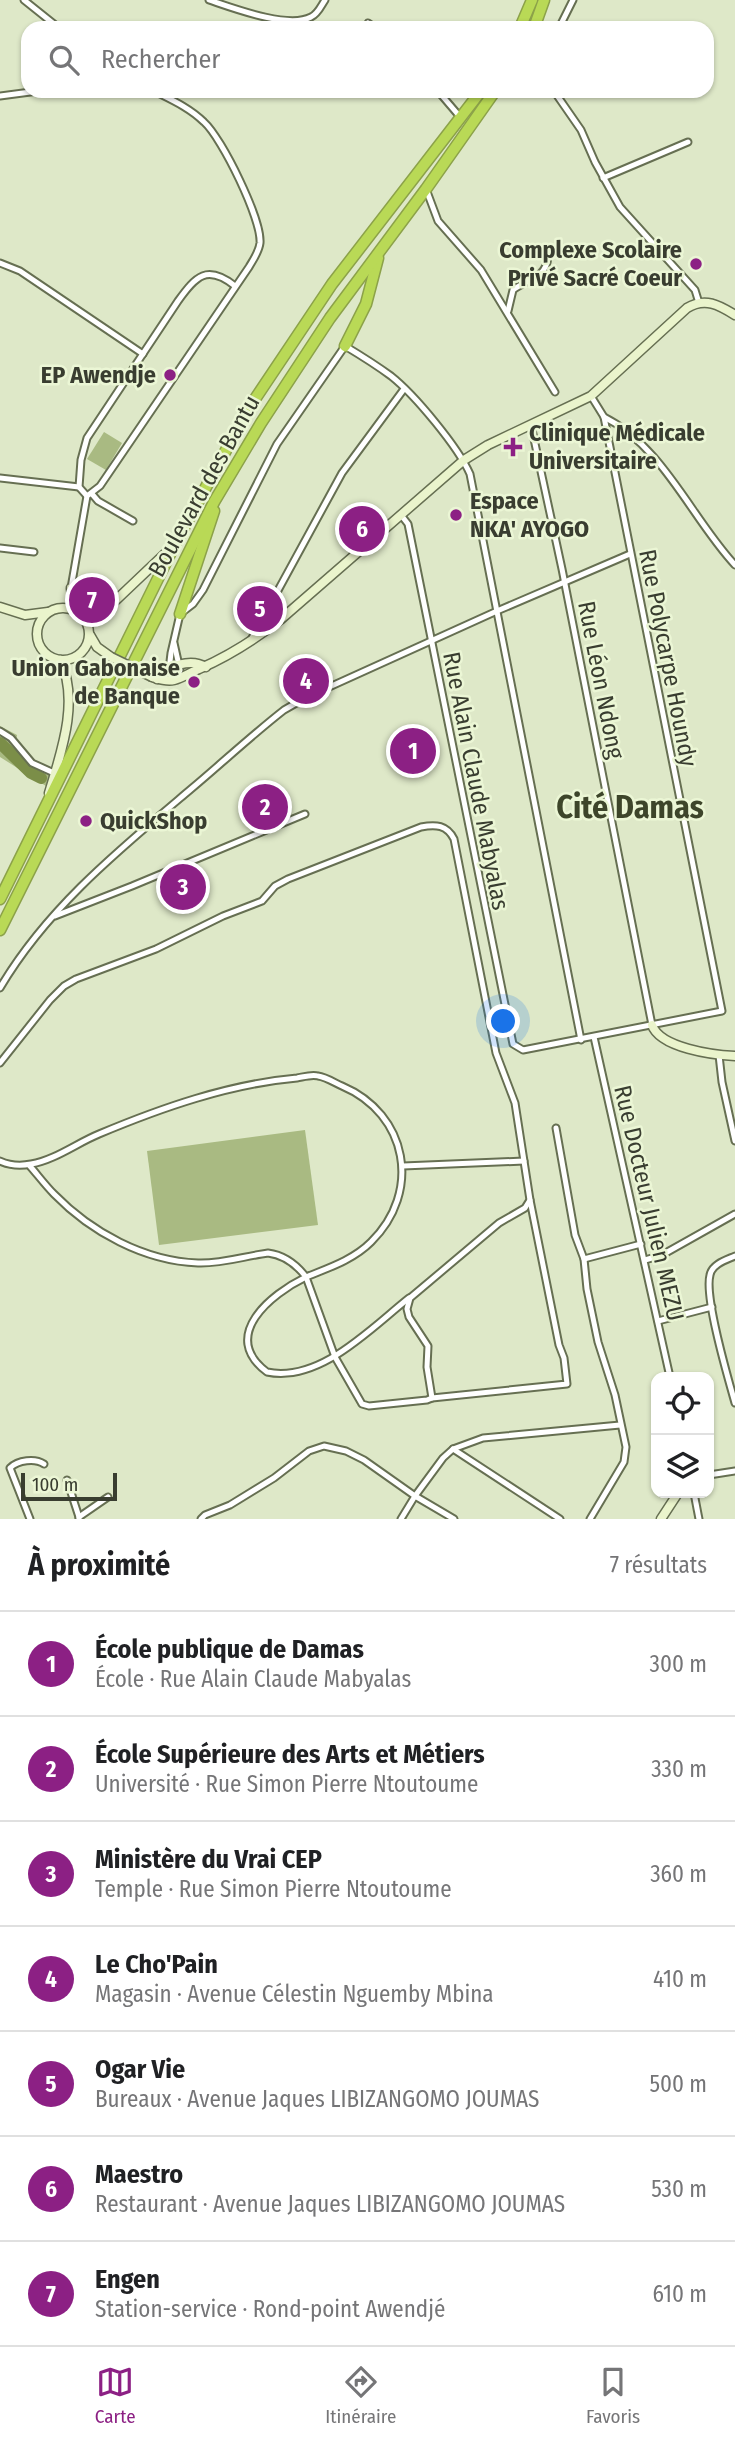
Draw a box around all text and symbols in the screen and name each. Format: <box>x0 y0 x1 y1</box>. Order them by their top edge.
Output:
search box <box>21 21 714 98</box>
icon: search <box>45 41 83 79</box>
text: Rechercher <box>101 44 220 75</box>
place label: Complexe Scolaire Privé Sacré Coeur <box>499 236 682 292</box>
marker: Complexe Scolaire Privé Sacré Coeur <box>688 256 704 272</box>
place label: EP Awendje <box>41 361 156 389</box>
marker: EP Awendje <box>162 367 178 383</box>
street label: Boulevard des Bantu <box>143 390 265 582</box>
place label: Clinique Médicale Universitaire <box>529 419 705 475</box>
marker: Clinique Médicale Universitaire <box>503 437 523 457</box>
place label: Espace NKA' AYOGO <box>470 487 589 543</box>
pin: 6 <box>339 503 385 555</box>
marker: Espace NKA' AYOGO <box>448 507 464 523</box>
street label: Rue Polycarpe Houndy <box>633 547 703 769</box>
pin: 7 <box>69 574 115 626</box>
pin: 5 <box>237 583 283 635</box>
street label: Rue Léon Ndong <box>572 599 630 762</box>
street label: Rue Alain Claude Mabyalas <box>437 650 515 912</box>
place label: Union Gabonaise de Banque <box>11 654 180 710</box>
pin: 4 <box>283 655 329 707</box>
marker: Union Gabonaise de Banque <box>186 674 202 690</box>
pin: 1 <box>390 725 436 777</box>
pin: 2 <box>242 781 288 833</box>
district label: Cité Damas <box>556 788 704 826</box>
place label: QuickShop <box>100 807 207 835</box>
marker: QuickShop <box>78 813 94 829</box>
pin: 3 <box>160 861 206 913</box>
your location <box>486 1004 520 1038</box>
street label: Rue Docteur Julien MEZU <box>608 1082 690 1324</box>
map controls <box>651 1372 714 1498</box>
button: locate <box>651 1372 714 1435</box>
button: layers <box>651 1435 714 1498</box>
scale bar <box>21 1470 117 1502</box>
text: 100 m <box>32 1473 78 1496</box>
text: À proximité <box>28 1547 170 1583</box>
text: 7 résultats <box>610 1551 707 1579</box>
text: École publique de Damas <box>95 1634 364 1665</box>
text: 1 <box>46 1650 56 1678</box>
text: 300 m <box>650 1650 707 1678</box>
text: École · Rue Alain Claude Mabyalas <box>95 1665 411 1693</box>
text: École Supérieure des Arts et Métiers <box>95 1739 485 1770</box>
text: 2 <box>46 1755 56 1783</box>
text: 330 m <box>651 1755 707 1783</box>
text: Université · Rue Simon Pierre Ntoutoume <box>95 1770 478 1798</box>
text: Ministère du Vrai CEP <box>95 1844 322 1875</box>
text: 3 <box>46 1860 56 1888</box>
text: 360 m <box>650 1860 707 1888</box>
text: Temple · Rue Simon Pierre Ntoutoume <box>95 1875 452 1903</box>
text: Le Cho'Pain <box>95 1949 218 1980</box>
text: 4 <box>45 1965 57 1993</box>
text: 410 m <box>653 1965 707 1993</box>
text: Magasin · Avenue Célestin Nguemby Mbina <box>95 1980 494 2008</box>
text: Ogar Vie <box>95 2054 185 2085</box>
text: 5 <box>45 2070 57 2098</box>
text: 500 m <box>649 2070 707 2098</box>
text: Bureaux · Avenue Jaques LIBIZANGOMO JOUMAS <box>95 2085 540 2113</box>
text: Maestro <box>95 2159 183 2190</box>
text: 6 <box>45 2175 57 2203</box>
text: 530 m <box>651 2175 707 2203</box>
text: Restaurant · Avenue Jaques LIBIZANGOMO JOUMAS <box>95 2190 565 2218</box>
text: Engen <box>95 2264 160 2295</box>
text: 7 <box>46 2280 56 2308</box>
text: 610 m <box>653 2280 707 2308</box>
text: Station-service · Rond-point Awendjé <box>95 2295 445 2323</box>
tab: Carte <box>95 2363 136 2428</box>
tab: Itinéraire <box>325 2363 396 2428</box>
tab: Favoris <box>586 2363 640 2428</box>

